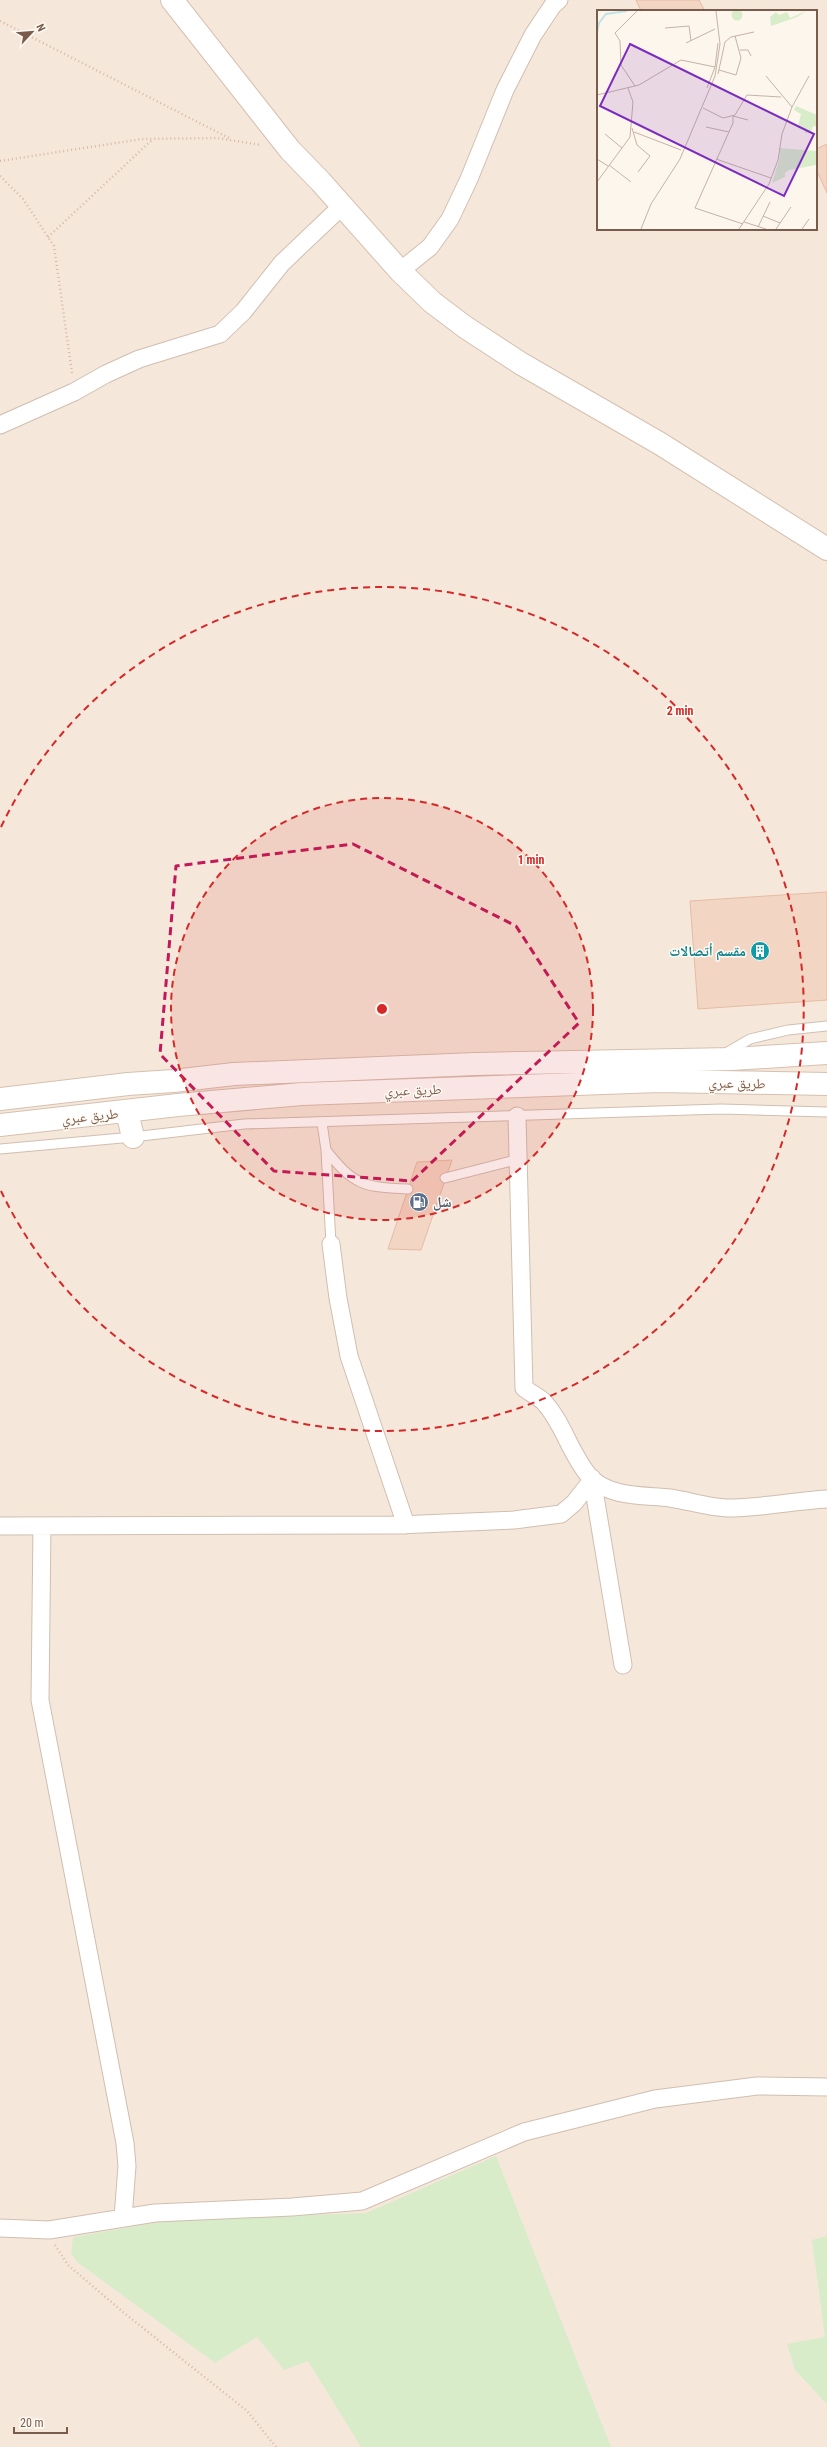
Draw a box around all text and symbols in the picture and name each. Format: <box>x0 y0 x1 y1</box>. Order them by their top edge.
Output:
inset map <box>597 10 817 230</box>
north arrow <box>12 12 52 52</box>
text: N <box>33 22 48 34</box>
text: 2 min <box>667 704 693 718</box>
text: 1 min <box>518 853 544 867</box>
building icon: مقسم أتصالات <box>749 940 771 962</box>
place label: مقسم أتصالات <box>669 943 746 961</box>
centre of rings <box>375 1002 389 1016</box>
street label: طريق عبري <box>708 1075 766 1095</box>
street label: طريق عبري <box>384 1081 442 1103</box>
street label: طريق عبري <box>61 1105 120 1130</box>
fuel station icon: شل <box>408 1191 430 1213</box>
place label: شل <box>433 1194 452 1211</box>
scale bar <box>14 2409 67 2435</box>
text: 20 m <box>20 2416 44 2430</box>

